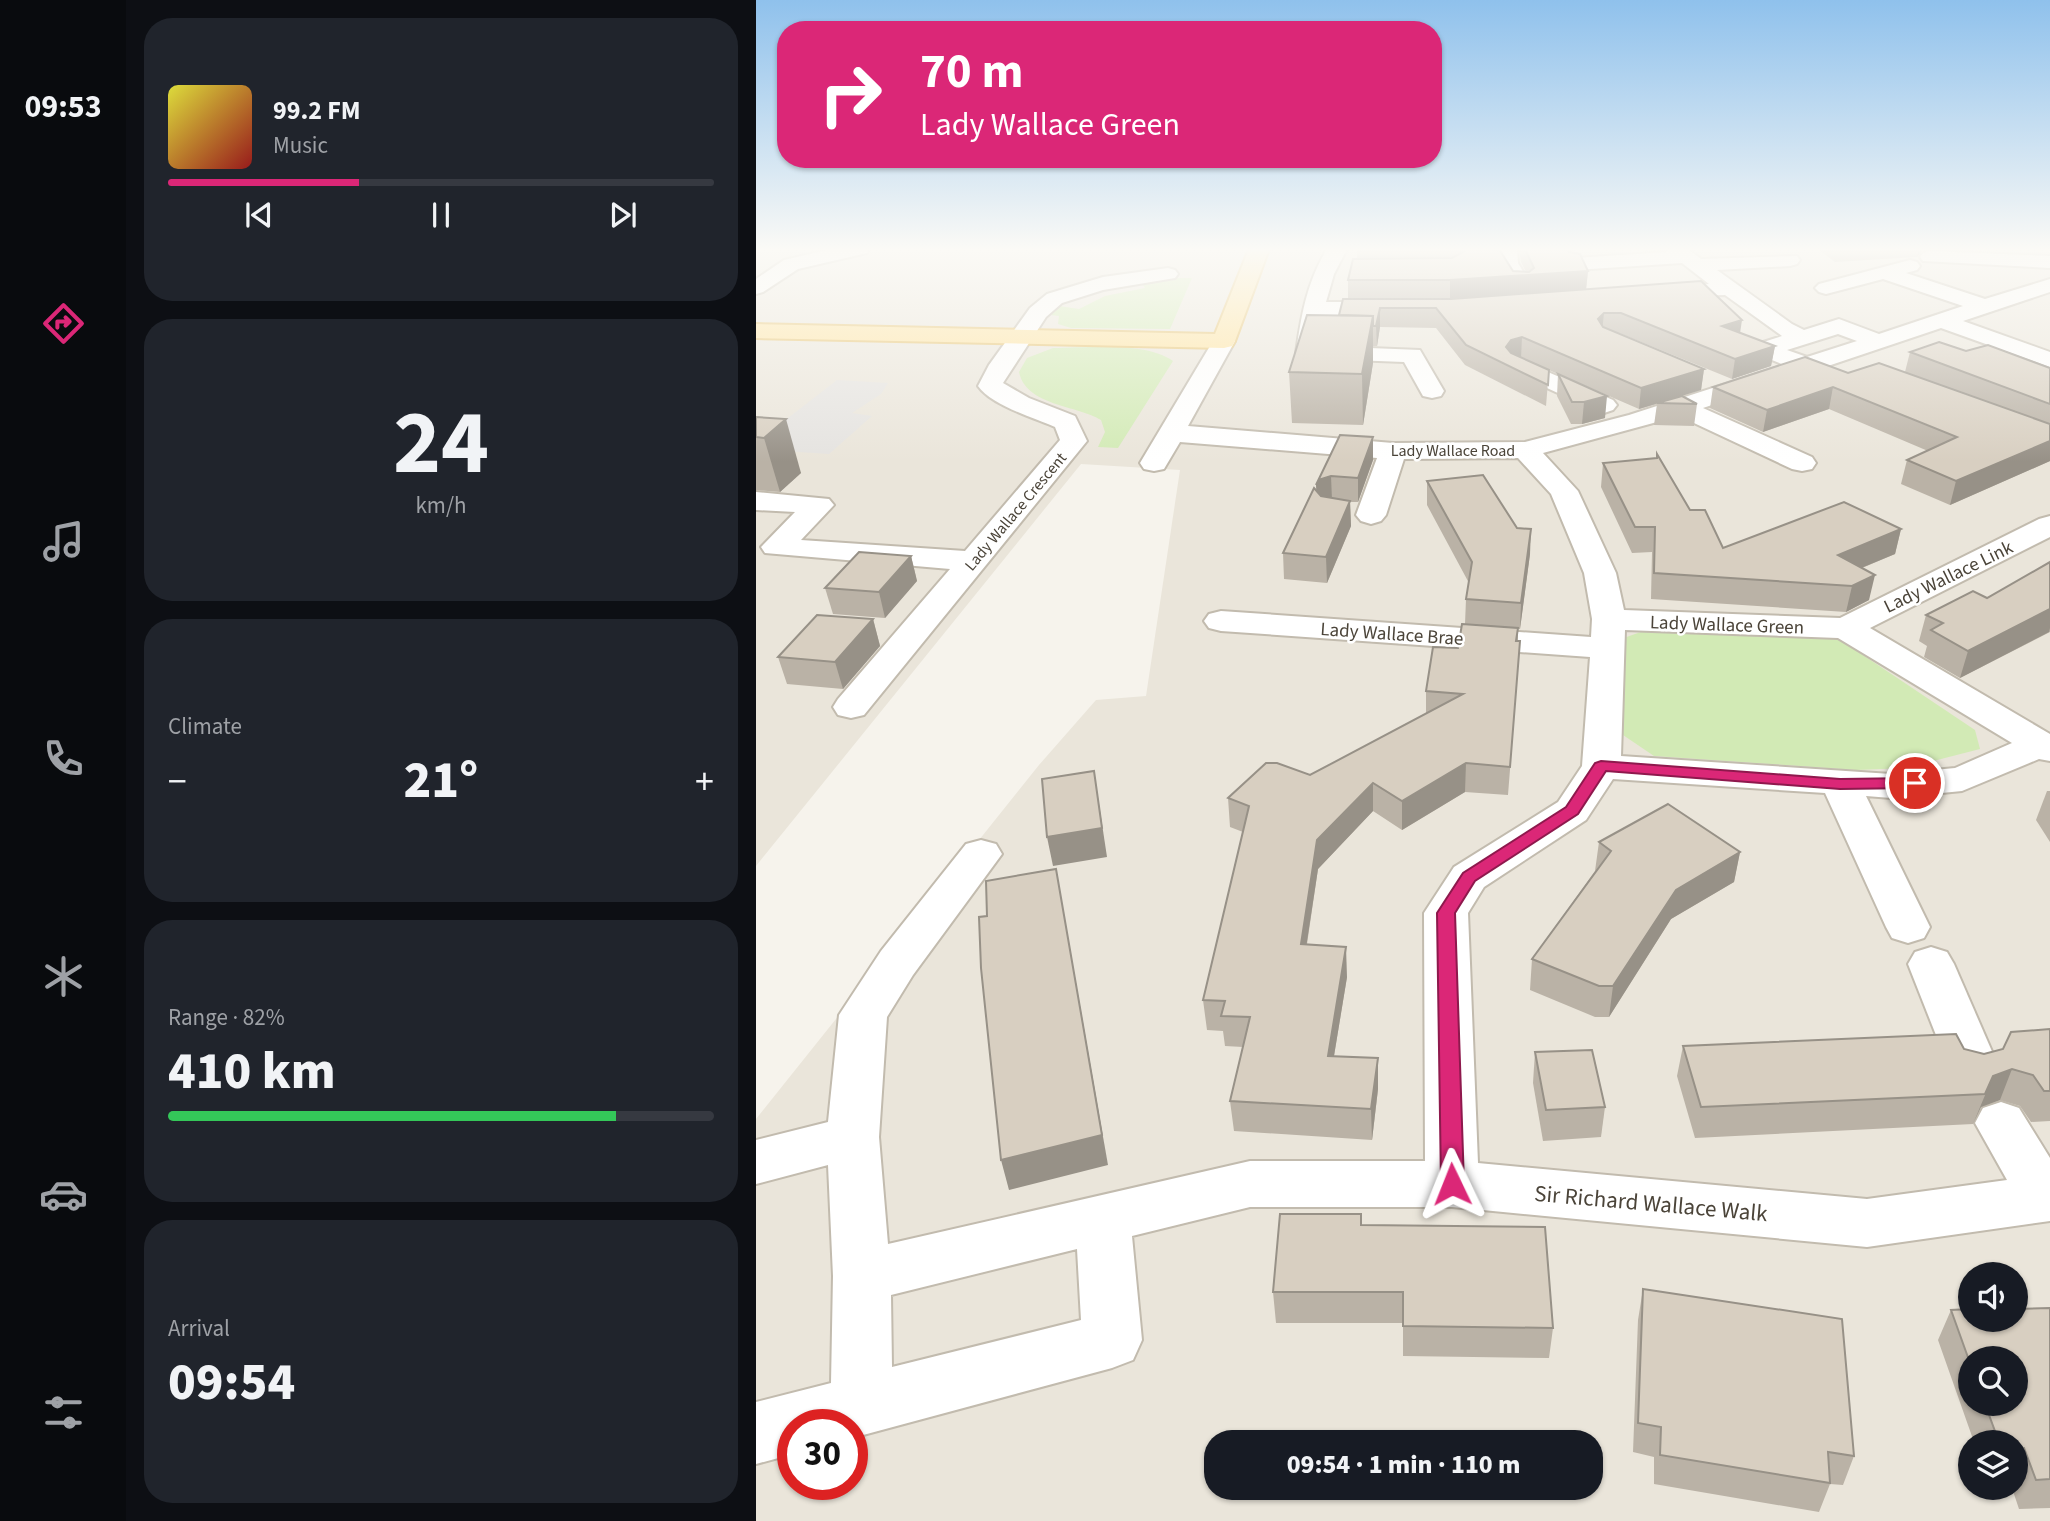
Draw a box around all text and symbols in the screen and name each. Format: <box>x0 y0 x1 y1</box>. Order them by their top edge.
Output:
text: 70 m <box>920 37 1024 107</box>
icon: right <box>805 49 896 140</box>
text: 09:53 <box>24 84 102 130</box>
text: 99.2 FM <box>273 92 361 129</box>
text: Lady Wallace Green <box>920 102 1180 148</box>
text: Music <box>273 129 328 162</box>
icon: previous <box>240 196 278 234</box>
icon: pause <box>422 196 460 234</box>
icon: next <box>604 196 642 234</box>
icon: directions <box>39 299 88 348</box>
text: 24 <box>393 379 489 508</box>
street label: Lady Wallace Road <box>1391 440 1515 462</box>
street label: Lady Wallace Crescent <box>960 447 1072 576</box>
text: km/h <box>415 489 467 522</box>
icon: music <box>39 517 88 566</box>
street label: Lady Wallace Link <box>1880 534 2018 620</box>
street label: Lady Wallace Green <box>1649 609 1805 642</box>
street label: Lady Wallace Brae <box>1319 616 1464 653</box>
text: Climate <box>168 710 242 743</box>
icon: phone <box>39 734 88 783</box>
text: 21° <box>404 744 478 818</box>
pin <box>1885 753 1945 813</box>
text: − <box>168 755 187 809</box>
text: + <box>695 755 714 809</box>
icon: arrive <box>1896 764 1934 802</box>
icon: climate <box>39 952 88 1001</box>
text: Range · 82% <box>168 1001 285 1034</box>
text: 410 km <box>168 1035 336 1109</box>
position arrow <box>1415 1147 1489 1221</box>
icon: car <box>39 1170 88 1219</box>
street label: Sir Richard Wallace Walk <box>1533 1177 1770 1230</box>
map controls <box>1958 1262 2028 1500</box>
button: sound <box>1958 1262 2028 1332</box>
text: Arrival <box>168 1312 230 1345</box>
text: 09:54 <box>168 1346 295 1420</box>
button: search <box>1958 1346 2028 1416</box>
icon: filters <box>39 1388 88 1437</box>
speed limit sign: 30 <box>777 1409 868 1500</box>
button: layers <box>1958 1430 2028 1500</box>
text: 09:54 · 1 min · 110 m <box>1287 1446 1520 1483</box>

